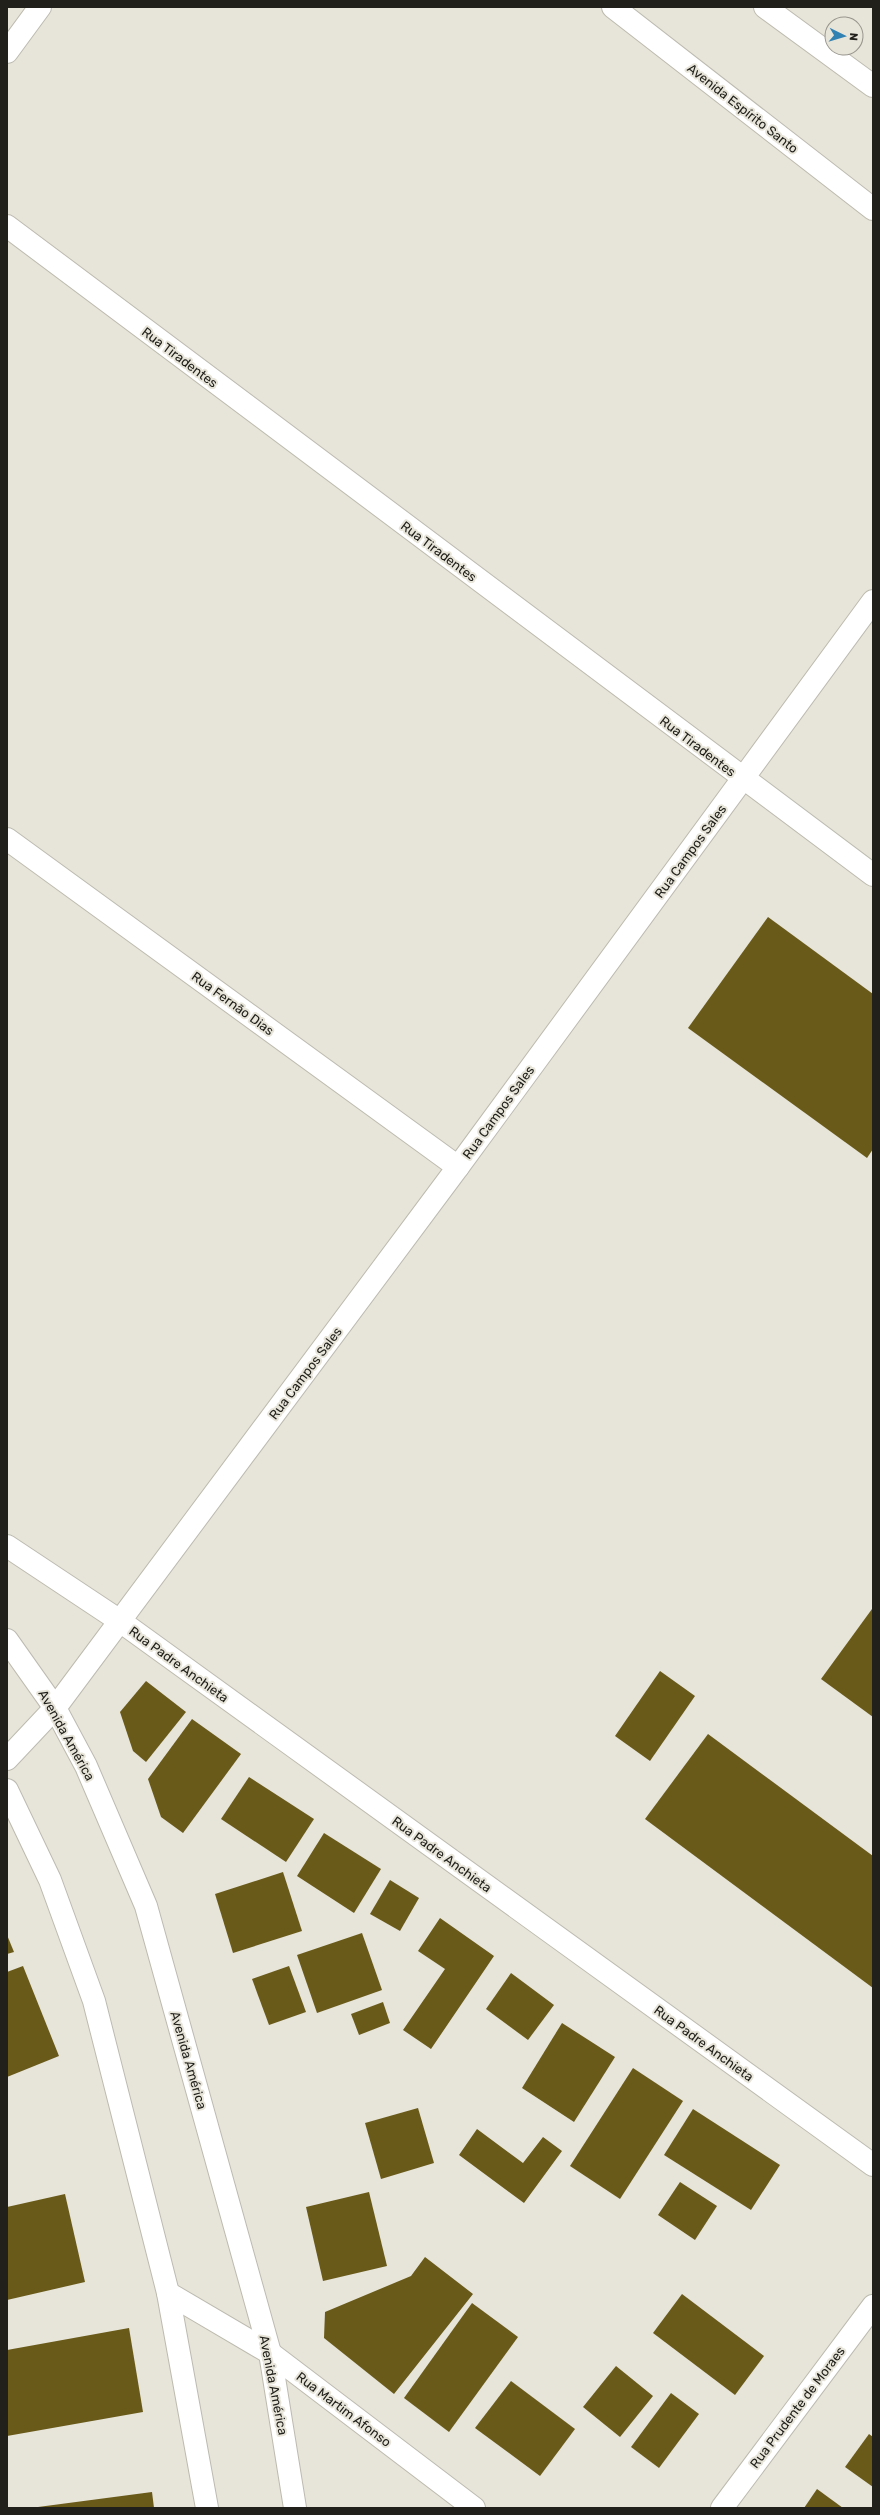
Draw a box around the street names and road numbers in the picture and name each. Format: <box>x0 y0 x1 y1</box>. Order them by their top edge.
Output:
street label: Avenida Espírito Santo <box>684 60 801 156</box>
street label: Rua Tiradentes <box>139 324 221 391</box>
street label: Rua Tiradentes <box>398 518 480 585</box>
street label: Rua Tiradentes <box>657 713 739 780</box>
street label: Rua Campos Sales <box>652 802 729 901</box>
street label: Rua Fernão Dias <box>189 969 277 1038</box>
street label: Rua Campos Sales <box>460 1063 537 1162</box>
street label: Rua Campos Sales <box>266 1324 345 1422</box>
street label: Rua Padre Anchieta <box>126 1623 231 1705</box>
street label: Avenida América <box>35 1687 98 1783</box>
street label: Rua Padre Anchieta <box>389 1813 494 1895</box>
street label: Rua Padre Anchieta <box>651 2002 756 2084</box>
street label: Avenida América <box>167 2009 210 2111</box>
street label: Avenida América <box>256 2334 291 2436</box>
street label: Rua Prudente de Moraes <box>747 2343 848 2471</box>
street label: Rua Martim Afonso <box>293 2369 394 2450</box>

